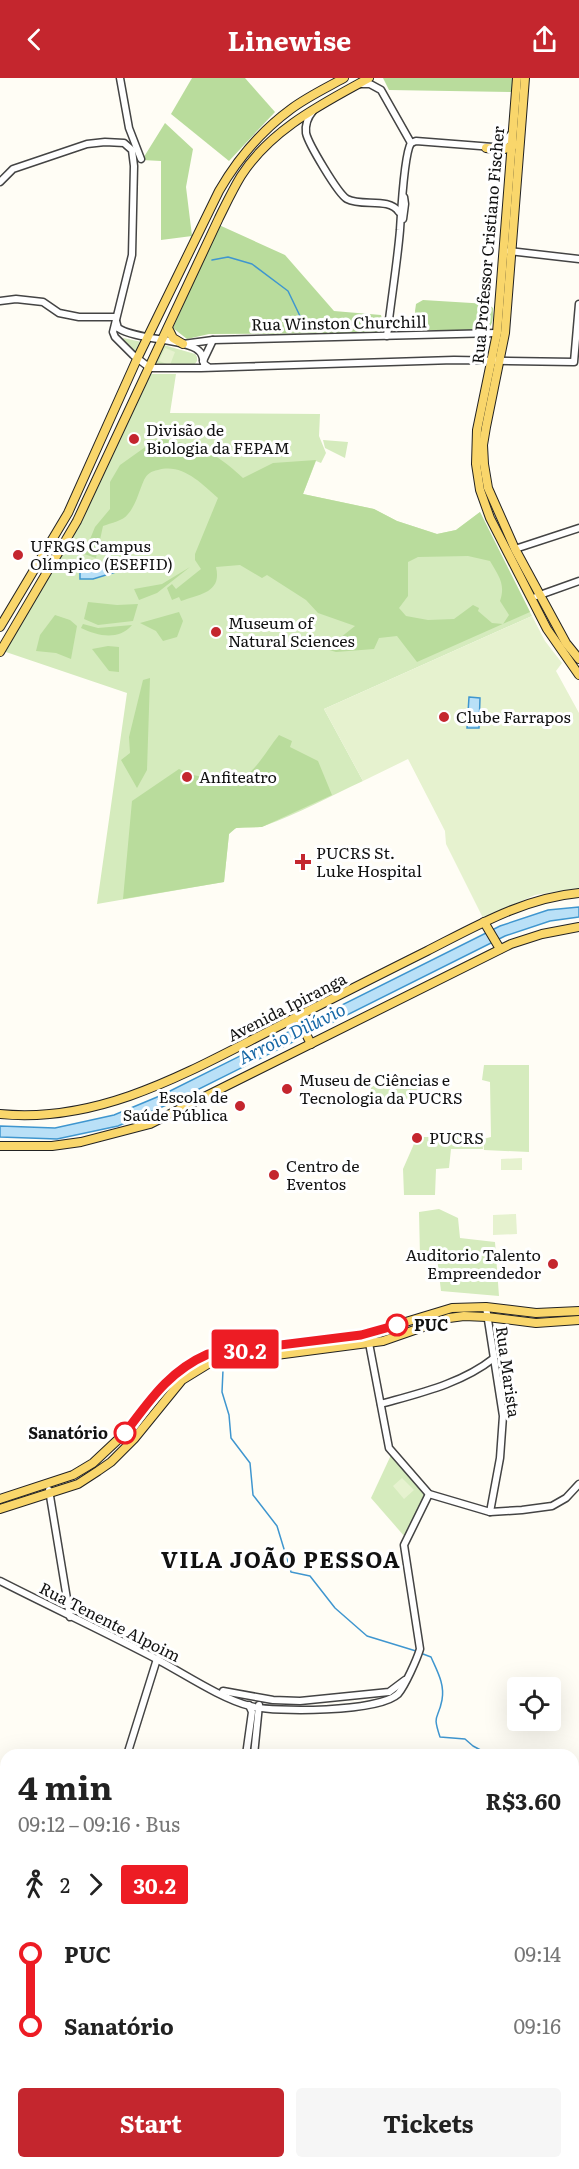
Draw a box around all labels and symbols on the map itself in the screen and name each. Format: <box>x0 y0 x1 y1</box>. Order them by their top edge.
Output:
street label: Rua Professor Cristiano Fischer <box>465 125 509 365</box>
street label: Rua Winston Churchill <box>251 308 427 336</box>
place label: Divisão de Biologia da FEPAM <box>146 417 290 459</box>
marker: Divisão de Biologia da FEPAM <box>127 432 141 446</box>
place label: UFRGS Campus Olímpico (ESEFID) <box>30 533 173 575</box>
marker: UFRGS Campus Olímpico (ESEFID) <box>11 548 25 562</box>
place label: Museum of Natural Sciences <box>228 610 355 652</box>
marker: Museum of Natural Sciences <box>209 625 223 639</box>
place label: Clube Farrapos <box>456 704 571 728</box>
marker: Clube Farrapos <box>437 710 451 724</box>
place label: Anfiteatro <box>199 764 277 788</box>
marker: Anfiteatro <box>180 770 194 784</box>
place label: PUCRS St. Luke Hospital <box>316 840 422 882</box>
marker: PUCRS St. Luke Hospital <box>294 853 312 871</box>
street label: Avenida Ipiranga <box>223 966 351 1047</box>
water label: Arroio Dilúvio <box>233 995 350 1070</box>
place label: Museu de Ciências e Tecnologia da PUCRS <box>299 1067 463 1109</box>
marker: Museu de Ciências e Tecnologia da PUCRS <box>280 1082 294 1096</box>
place label: Escola de Saúde Pública <box>123 1084 228 1126</box>
marker: Escola de Saúde Pública <box>233 1099 247 1113</box>
place label: PUCRS <box>429 1125 484 1149</box>
marker: PUCRS <box>410 1131 424 1145</box>
place label: Centro de Eventos <box>286 1153 360 1195</box>
marker: Centro de Eventos <box>267 1168 281 1182</box>
place label: Auditorio Talento Empreendedor <box>405 1242 541 1284</box>
marker: Auditorio Talento Empreendedor <box>546 1257 560 1271</box>
place label: PUC <box>414 1312 448 1336</box>
marker: PUC <box>386 1314 408 1336</box>
street label: Rua Marista <box>491 1325 527 1419</box>
line badge: 30.2 <box>203 1330 287 1368</box>
place label: Sanatório <box>28 1420 108 1444</box>
marker: Sanatório <box>114 1422 136 1444</box>
district label: VILA JOÃO PESSOA <box>161 1542 401 1575</box>
street label: Rua Tenente Alpoim <box>36 1575 186 1667</box>

